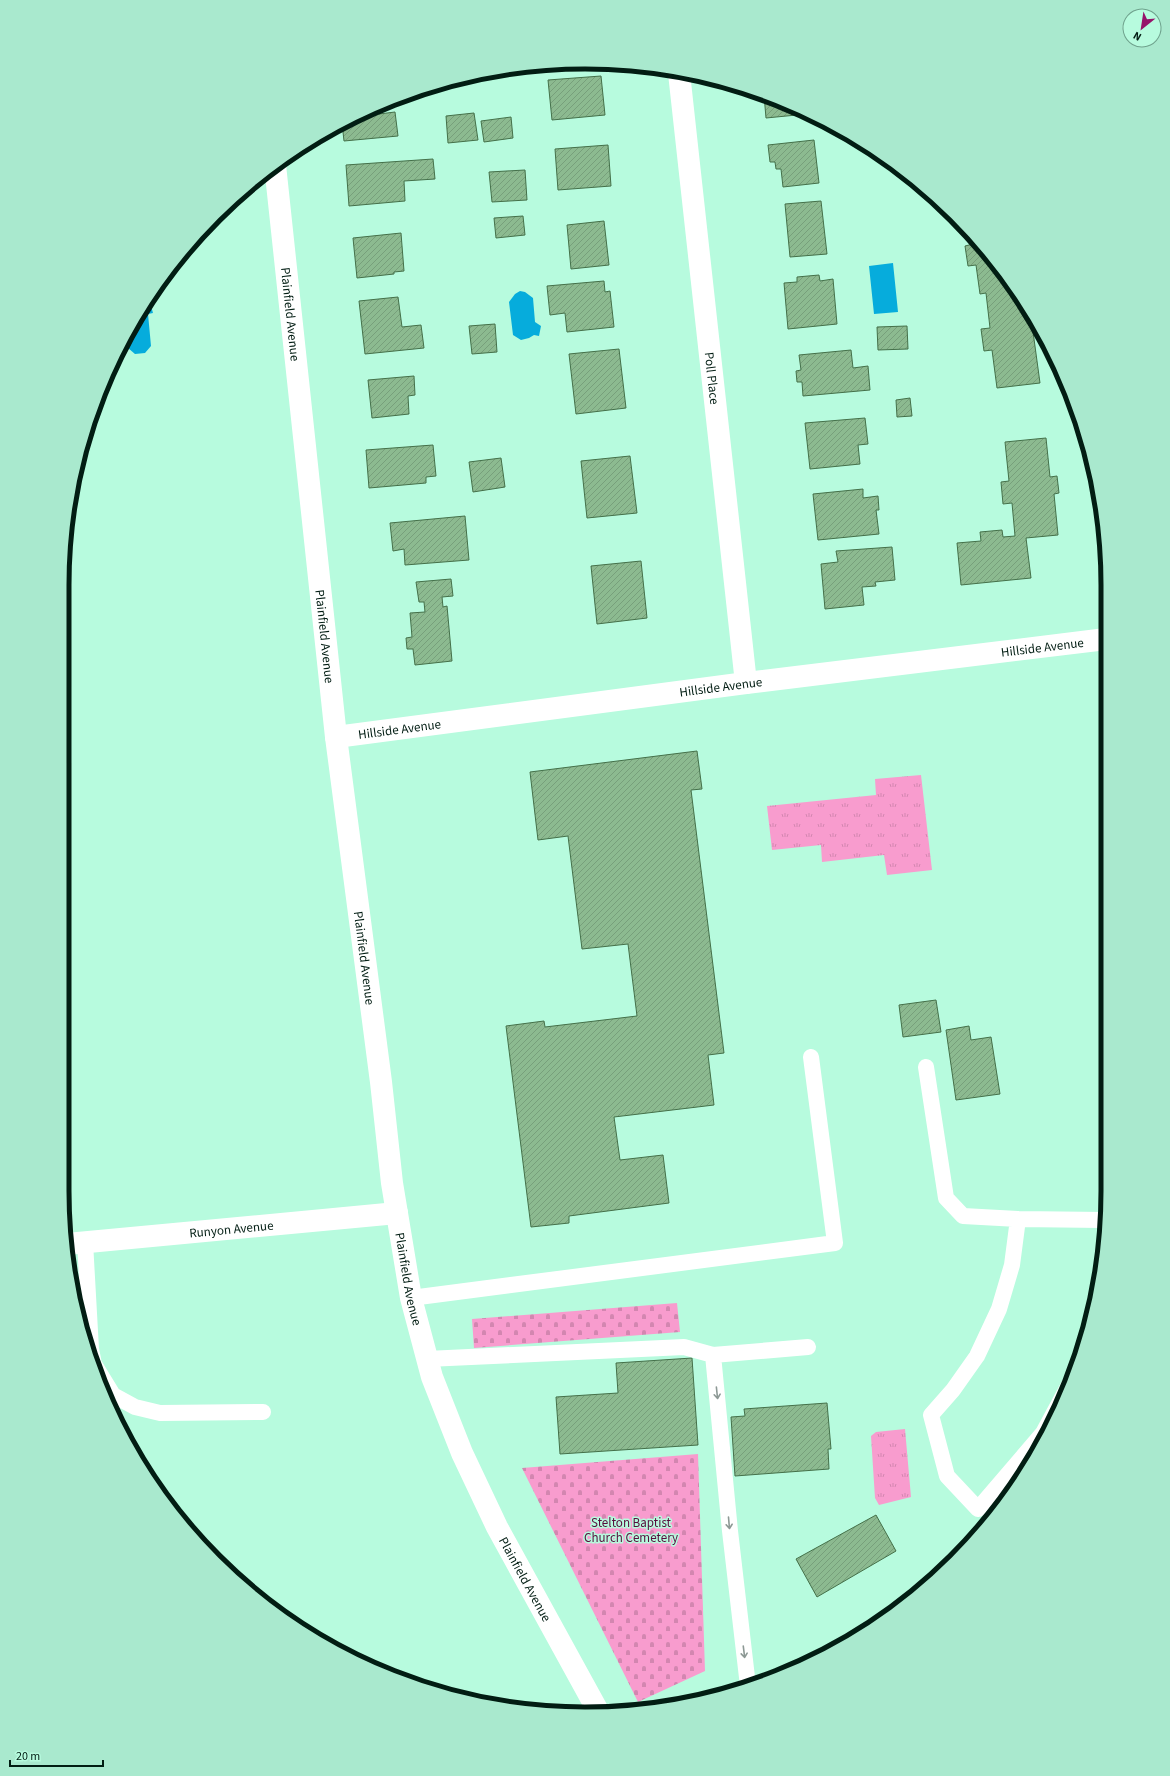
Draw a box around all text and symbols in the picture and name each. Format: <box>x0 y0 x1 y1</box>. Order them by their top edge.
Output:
north arrow <box>1122 8 1162 48</box>
text: N <box>1130 28 1144 45</box>
street label: Plainfield Avenue <box>276 266 304 362</box>
street label: Poll Place <box>700 351 723 405</box>
street label: Plainfield Avenue <box>310 589 338 684</box>
street label: Hillside Avenue <box>1000 634 1085 662</box>
street label: Hillside Avenue <box>678 673 763 702</box>
street label: Hillside Avenue <box>357 715 442 744</box>
street label: Plainfield Avenue <box>349 910 379 1006</box>
street label: Runyon Avenue <box>188 1217 274 1242</box>
street label: Plainfield Avenue <box>390 1231 426 1327</box>
one-way arrow <box>714 1386 721 1399</box>
park label: Stelton Baptist Church Cemetery <box>584 1514 678 1547</box>
one-way arrow <box>725 1516 733 1529</box>
street label: Plainfield Avenue <box>494 1534 555 1625</box>
one-way arrow <box>741 1645 748 1658</box>
scale bar <box>10 1742 103 1768</box>
text: 20 m <box>16 1748 40 1765</box>

